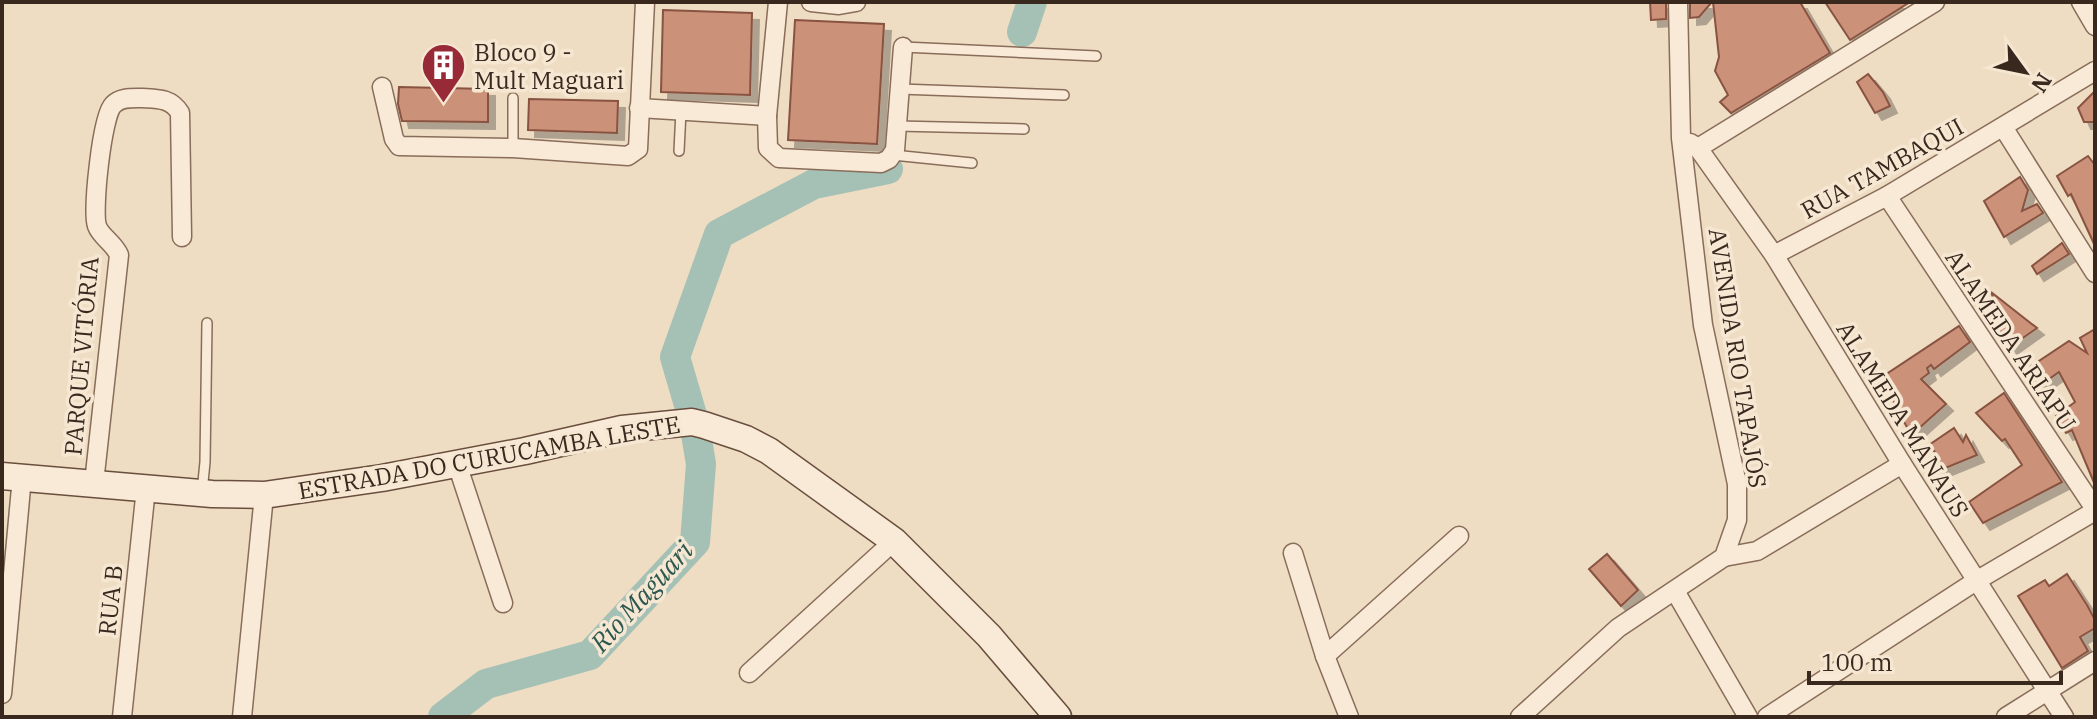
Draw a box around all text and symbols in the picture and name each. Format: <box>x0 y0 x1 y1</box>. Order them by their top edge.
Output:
north arrow <box>1985 32 2065 112</box>
place label: Bloco 9 - Mult Maguari <box>474 36 624 96</box>
building icon: Bloco 9 - Mult Maguari <box>419 42 467 105</box>
text: N <box>2025 68 2059 98</box>
street label: RUA TAMBAQUI <box>1795 110 1969 226</box>
street label: AVENIDA RIO TAPAJÓS <box>1702 226 1774 490</box>
street label: ALAMEDA ARIAPU <box>1938 243 2084 437</box>
street label: PARQUE VITÓRIA <box>56 255 106 457</box>
street label: ALAMEDA MANAUS <box>1830 315 1976 523</box>
street label: ESTRADA DO CURUCAMBA LESTE <box>295 408 683 506</box>
water label: Rio Maguari <box>582 533 700 659</box>
street label: RUA B <box>90 563 130 637</box>
scale bar <box>1809 635 2061 685</box>
text: 100 m <box>1821 646 1893 678</box>

